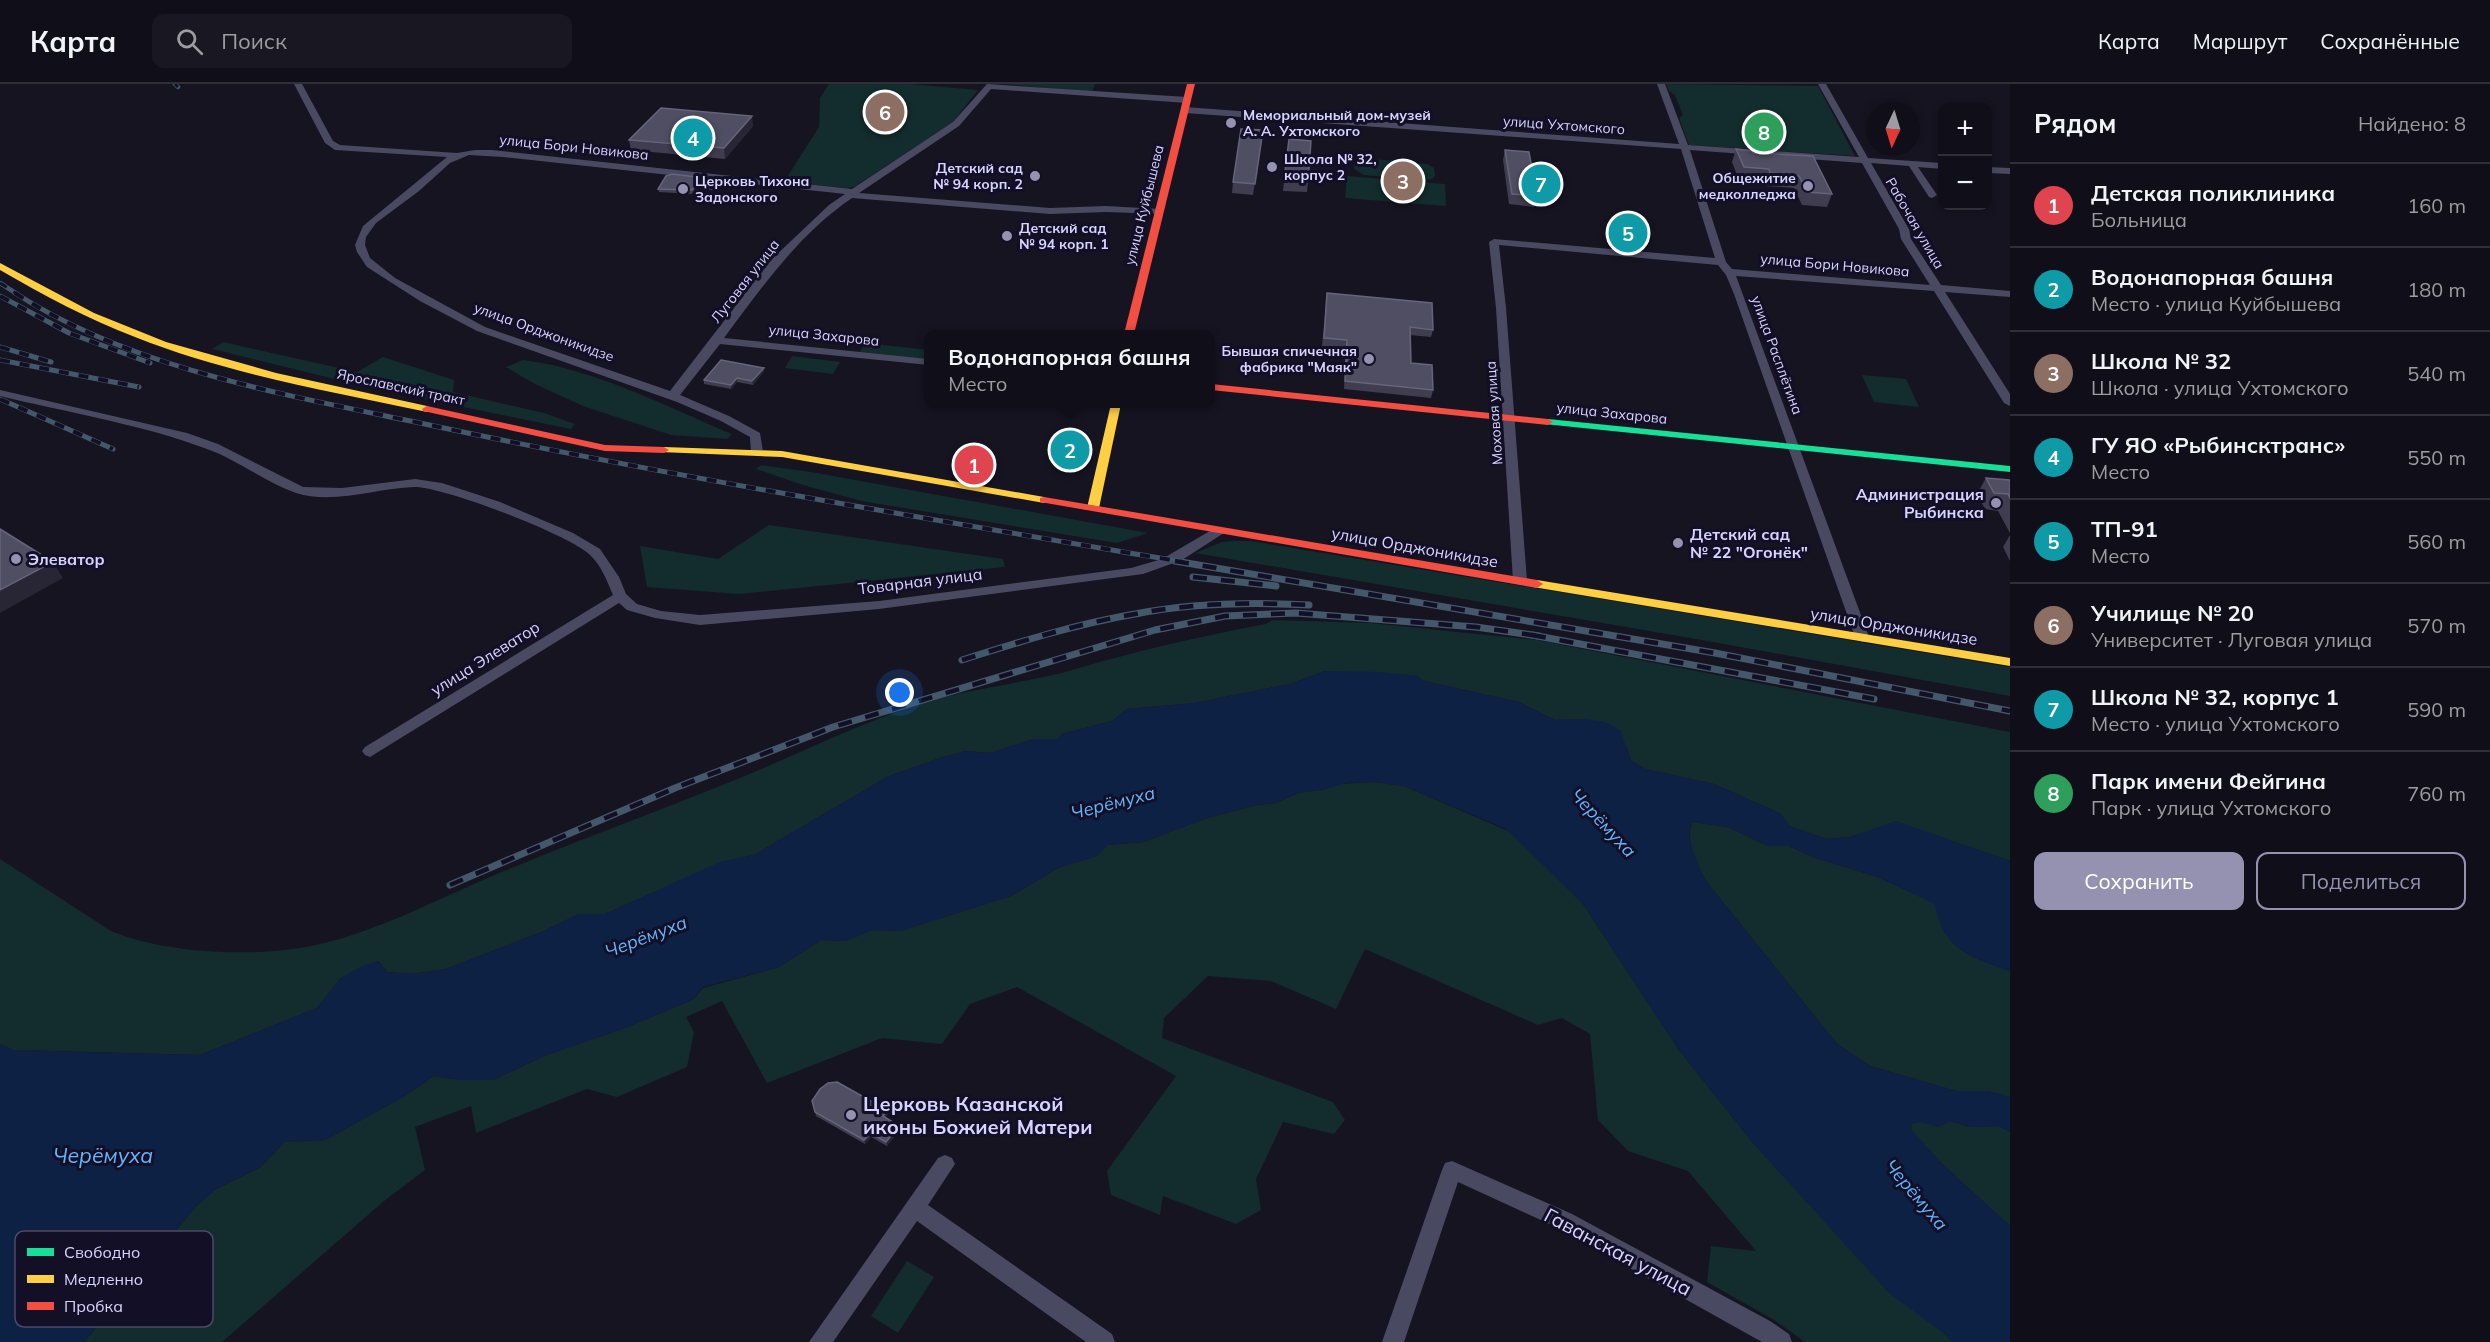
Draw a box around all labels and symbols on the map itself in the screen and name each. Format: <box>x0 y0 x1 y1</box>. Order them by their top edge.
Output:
pin: 6 <box>866 90 904 135</box>
north arrow <box>1866 102 1920 156</box>
place label: Мемориальный дом-музей А. А. Ухтомского <box>1243 106 1431 140</box>
pin: 8 <box>1744 110 1784 154</box>
street label: улица Ухтомского <box>1502 112 1626 138</box>
pin: 4 <box>674 116 712 160</box>
marker: Мемориальный дом-музей А. А. Ухтомского <box>1224 116 1238 130</box>
street label: улица Бори Новикова <box>499 130 649 164</box>
street label: улица Куйбышева <box>1120 143 1168 267</box>
place label: Школа № 32, корпус 2 <box>1284 150 1377 184</box>
pin: 3 <box>1384 158 1422 204</box>
place label: Детский сад № 94 корп. 2 <box>933 159 1023 193</box>
marker: Школа № 32, корпус 2 <box>1265 160 1279 174</box>
pin: 7 <box>1522 162 1560 206</box>
marker: Детский сад № 94 корп. 2 <box>1028 169 1042 183</box>
place label: Общежитие медколледжа <box>1699 169 1796 203</box>
place label: Церковь Тихона Задонского <box>695 172 809 206</box>
street label: Рабочая улица <box>1882 174 1948 272</box>
marker: Общежитие медколледжа <box>1801 179 1815 193</box>
marker: Церковь Тихона Задонского <box>676 182 690 196</box>
pin: 5 <box>1608 210 1648 256</box>
place label: Детский сад № 94 корп. 1 <box>1019 219 1109 253</box>
marker: Детский сад № 94 корп. 1 <box>1000 229 1014 243</box>
street label: Луговая улица <box>707 236 783 326</box>
street label: улица Бори Новикова <box>1760 250 1910 280</box>
street label: улица Расплётина <box>1747 293 1807 417</box>
street label: улица Орджоникидзе <box>472 298 617 366</box>
street label: улица Захарова <box>768 320 880 350</box>
place label: Бывшая спичечная фабрика "Маяк" <box>1221 342 1357 376</box>
marker: Бывшая спичечная фабрика "Маяк" <box>1362 352 1376 366</box>
street label: Моховая улица <box>1481 360 1507 466</box>
street label: Ярославский тракт <box>335 365 467 409</box>
street label: улица Захарова <box>1556 398 1668 428</box>
pin: 2 <box>1050 428 1090 472</box>
pin: 1 <box>954 442 994 488</box>
place label: Администрация Рыбинска <box>1856 484 1984 522</box>
marker: Администрация Рыбинска <box>1989 496 2003 510</box>
street label: улица Орджоникидзе <box>1330 522 1500 572</box>
place label: Детский сад № 22 "Огонёк" <box>1690 524 1808 562</box>
marker: Детский сад № 22 "Огонёк" <box>1671 536 1685 550</box>
place label: Элеватор <box>28 549 105 569</box>
marker: Элеватор <box>9 552 23 566</box>
street label: Товарная улица <box>857 563 983 599</box>
street label: улица Орджоникидзе <box>1809 603 1979 649</box>
street label: улица Элеватор <box>427 616 543 700</box>
your location <box>885 678 914 707</box>
water label: Черёмуха <box>1068 781 1157 824</box>
water label: Черёмуха <box>1566 783 1641 862</box>
water label: Черёмуха <box>602 910 690 963</box>
place label: Церковь Казанской иконы Божией Матери <box>863 1091 1093 1139</box>
marker: Церковь Казанской иконы Божией Матери <box>844 1108 858 1122</box>
water label: Черёмуха <box>53 1142 153 1168</box>
water label: Черёмуха <box>1880 1154 1953 1235</box>
street label: Гаванская улица <box>1540 1202 1696 1301</box>
legend <box>15 1231 213 1327</box>
text: Свободно <box>64 1242 140 1262</box>
text: Медленно <box>64 1269 143 1289</box>
text: Пробка <box>64 1296 123 1316</box>

